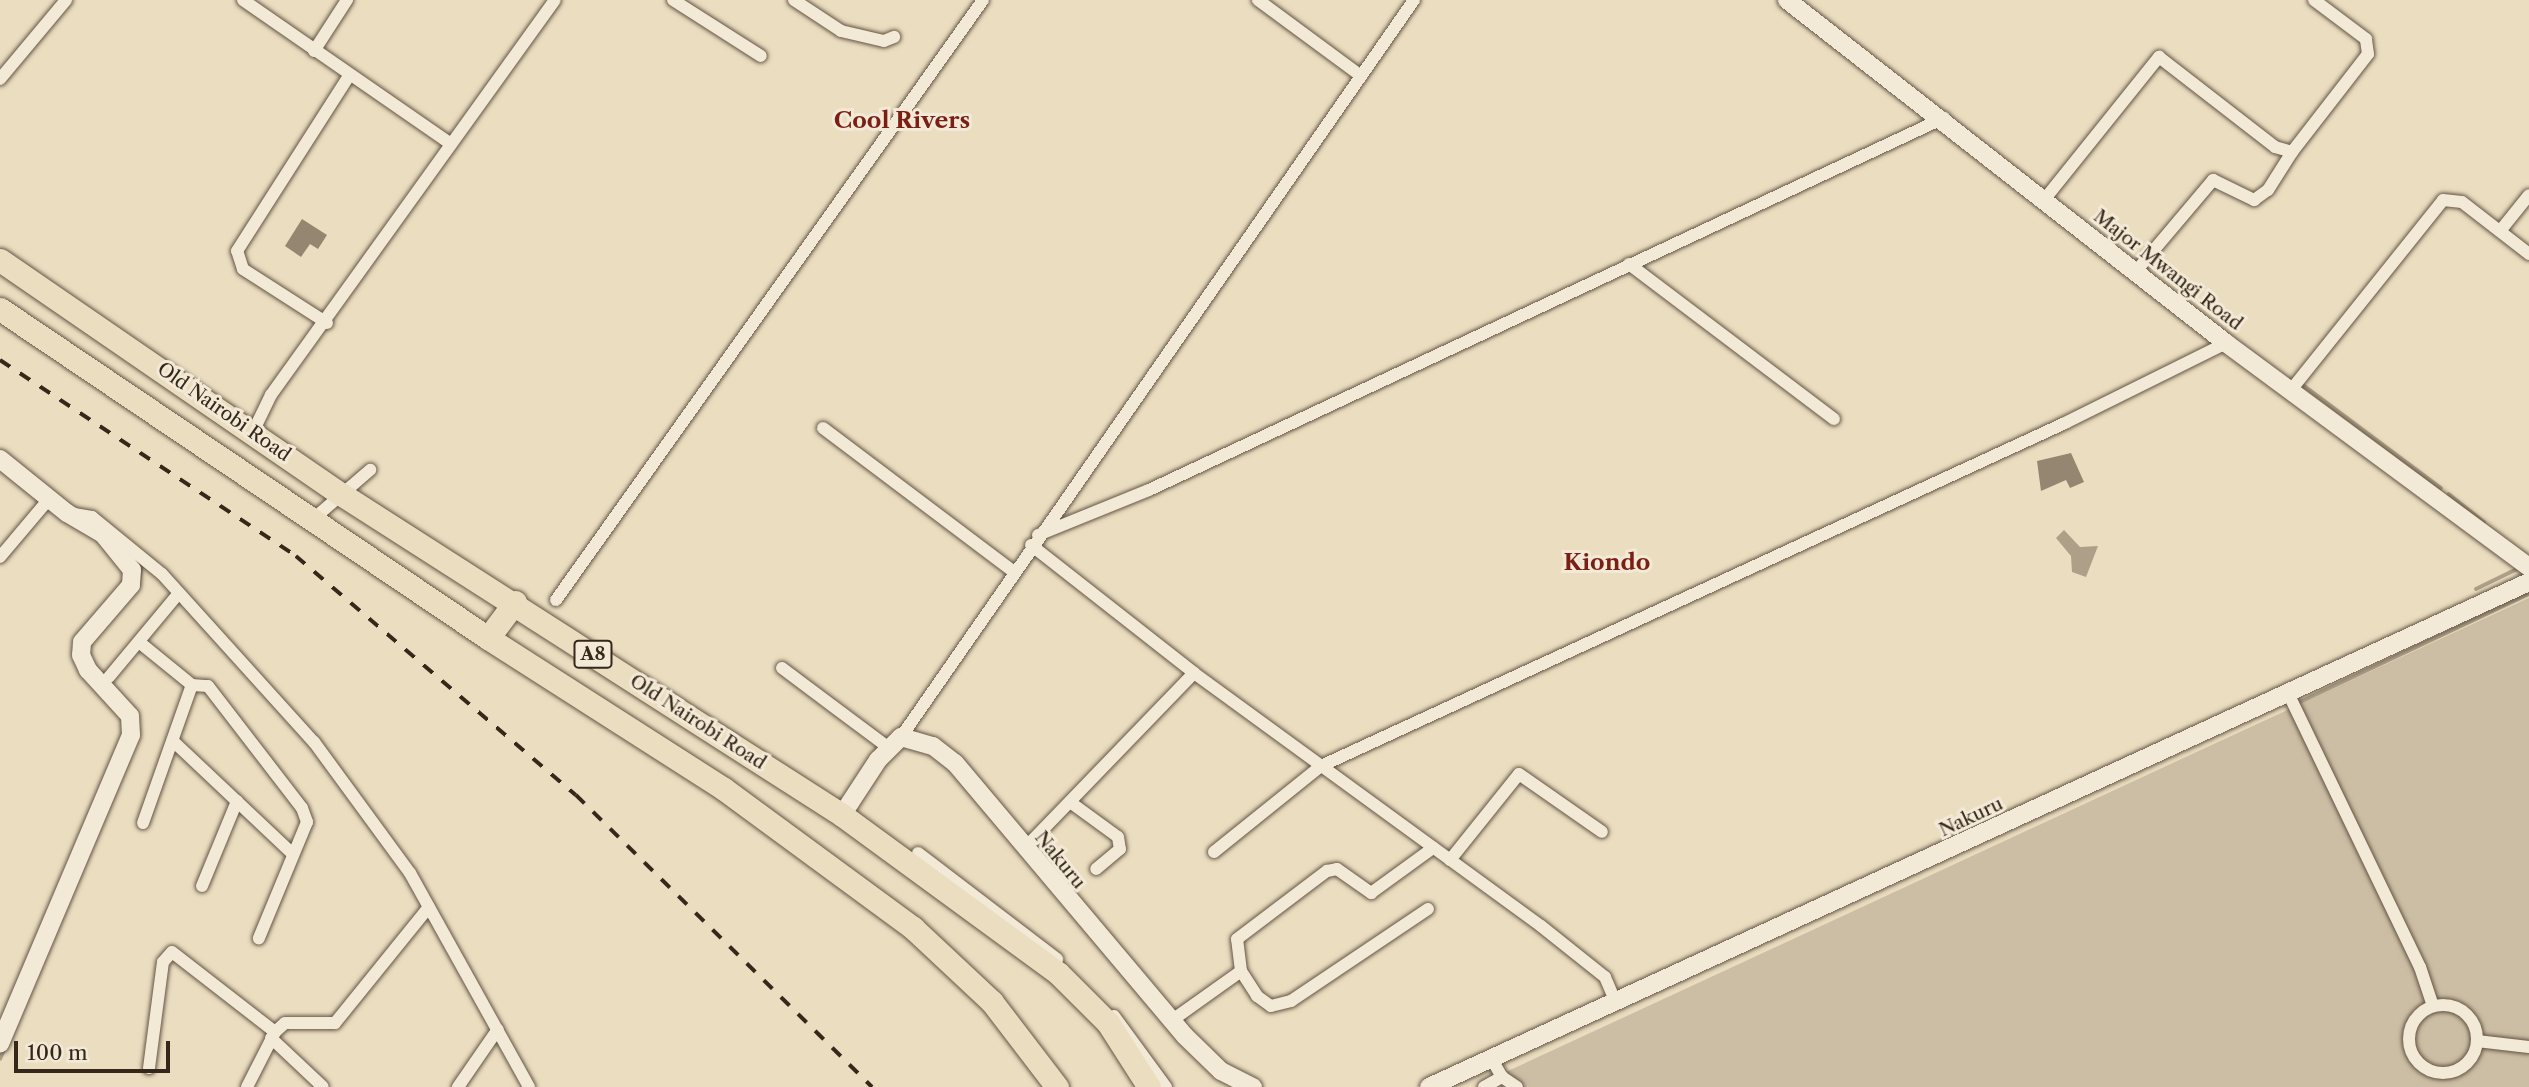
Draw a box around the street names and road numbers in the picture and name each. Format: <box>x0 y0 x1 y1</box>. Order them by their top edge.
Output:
street label: Major Mwangi Road <box>2089 205 2247 335</box>
street label: Old Nairobi Road <box>153 357 295 467</box>
road number: A8 <box>572 640 614 668</box>
street label: Old Nairobi Road <box>626 670 770 774</box>
street label: Nakuru <box>1936 792 2006 842</box>
street label: Nakuru <box>1030 827 1090 893</box>

